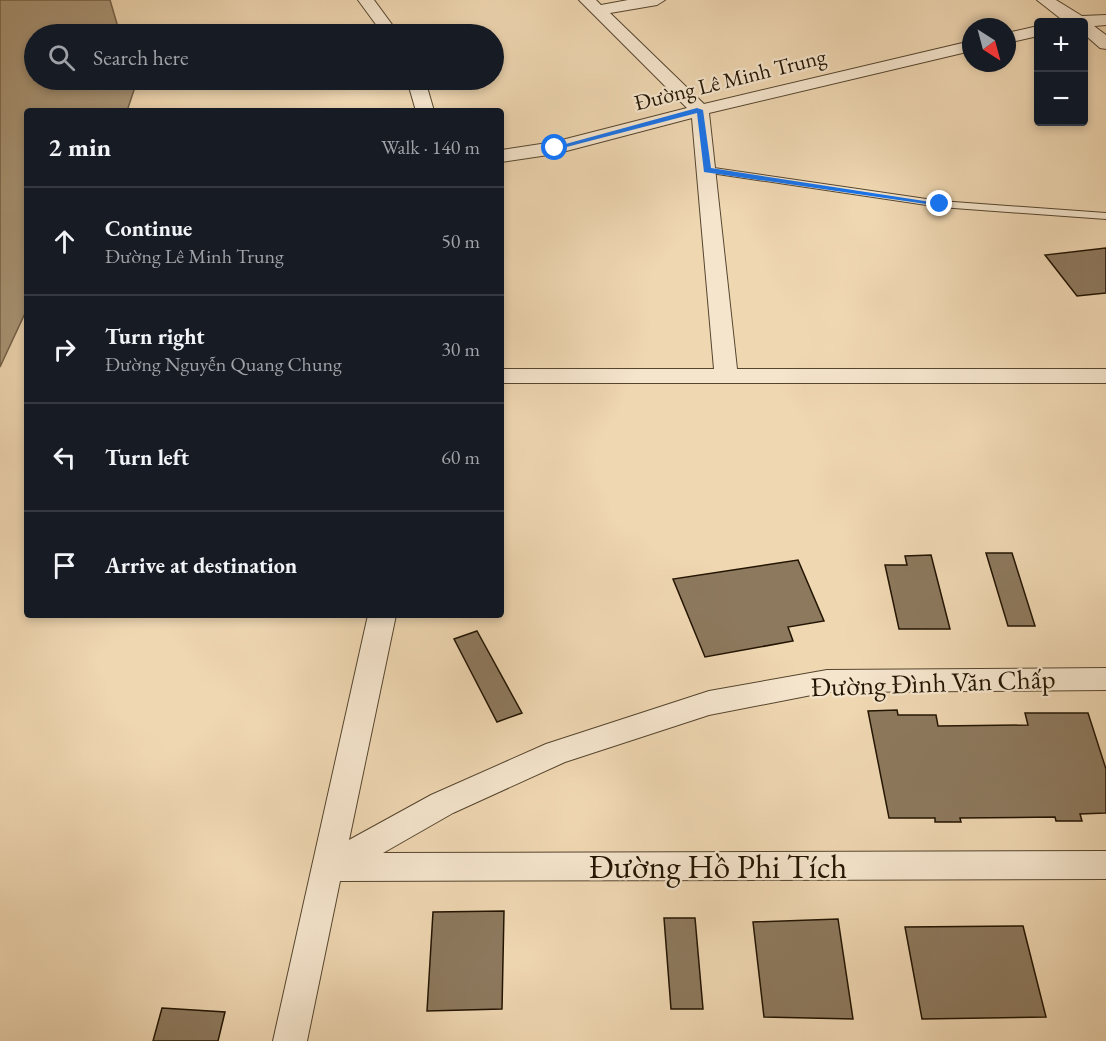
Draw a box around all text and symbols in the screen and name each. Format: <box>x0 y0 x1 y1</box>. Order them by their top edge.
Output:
north arrow <box>962 18 1016 72</box>
map controls <box>1034 18 1088 126</box>
button: + <box>1034 18 1088 72</box>
search box <box>24 24 504 90</box>
icon: search <box>45 41 78 74</box>
street label: Đường Lê Minh Trung <box>631 42 829 117</box>
text: Search here <box>93 43 188 72</box>
button: − <box>1034 72 1088 126</box>
text: 2 min <box>48 130 111 164</box>
text: Walk · 140 m <box>381 134 480 160</box>
route start <box>541 134 567 160</box>
route end <box>926 190 952 216</box>
text: Continue <box>105 214 192 243</box>
icon: ahead <box>48 225 81 258</box>
text: 50 m <box>441 228 480 254</box>
text: Đường Lê Minh Trung <box>105 243 284 269</box>
text: Turn right <box>105 322 204 351</box>
icon: right <box>48 333 81 366</box>
text: 30 m <box>441 336 480 362</box>
text: Đường Nguyễn Quang Chung <box>105 351 342 377</box>
icon: left <box>48 441 81 474</box>
text: Turn left <box>105 443 189 472</box>
text: 60 m <box>441 444 480 470</box>
icon: arrive <box>48 549 81 582</box>
text: Arrive at destination <box>105 551 297 580</box>
street label: Đường Đình Văn Chấp <box>810 661 1056 704</box>
street label: Đường Hồ Phi Tích <box>589 845 847 888</box>

